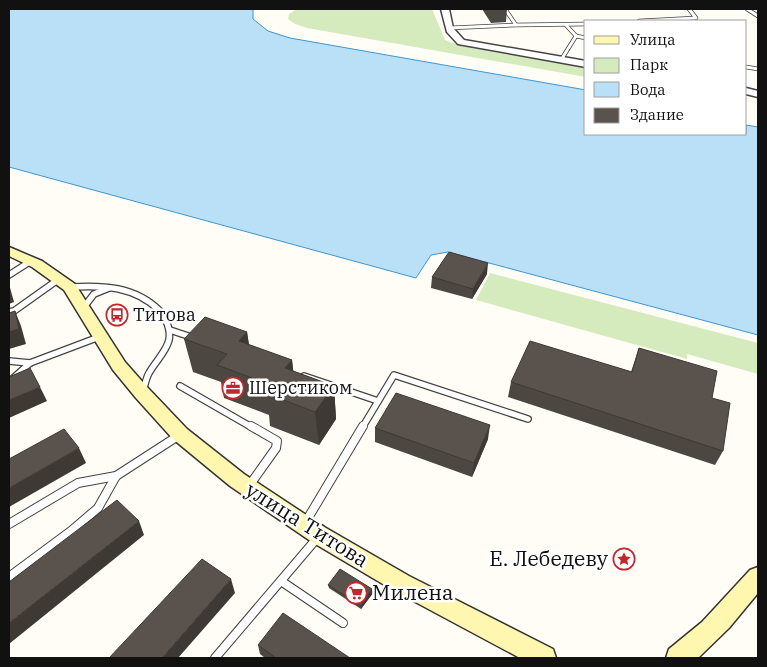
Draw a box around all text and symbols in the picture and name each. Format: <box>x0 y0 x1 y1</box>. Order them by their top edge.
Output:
legend <box>584 20 747 135</box>
text: Улица <box>630 30 675 49</box>
text: Парк <box>630 55 668 74</box>
text: Вода <box>630 80 666 99</box>
text: Здание <box>630 105 684 124</box>
bus stop icon: Титова <box>105 303 129 327</box>
place label: Титова <box>133 303 196 326</box>
office icon: Шерстиком <box>221 376 245 400</box>
place label: Шерстиком <box>249 376 353 399</box>
street label: улица Титова <box>241 475 374 573</box>
place label: Е. Лебедеву <box>489 544 609 572</box>
place icon: Е. Лебедеву <box>612 547 636 571</box>
place label: Милена <box>372 578 453 606</box>
supermarket icon: Милена <box>344 581 368 605</box>

